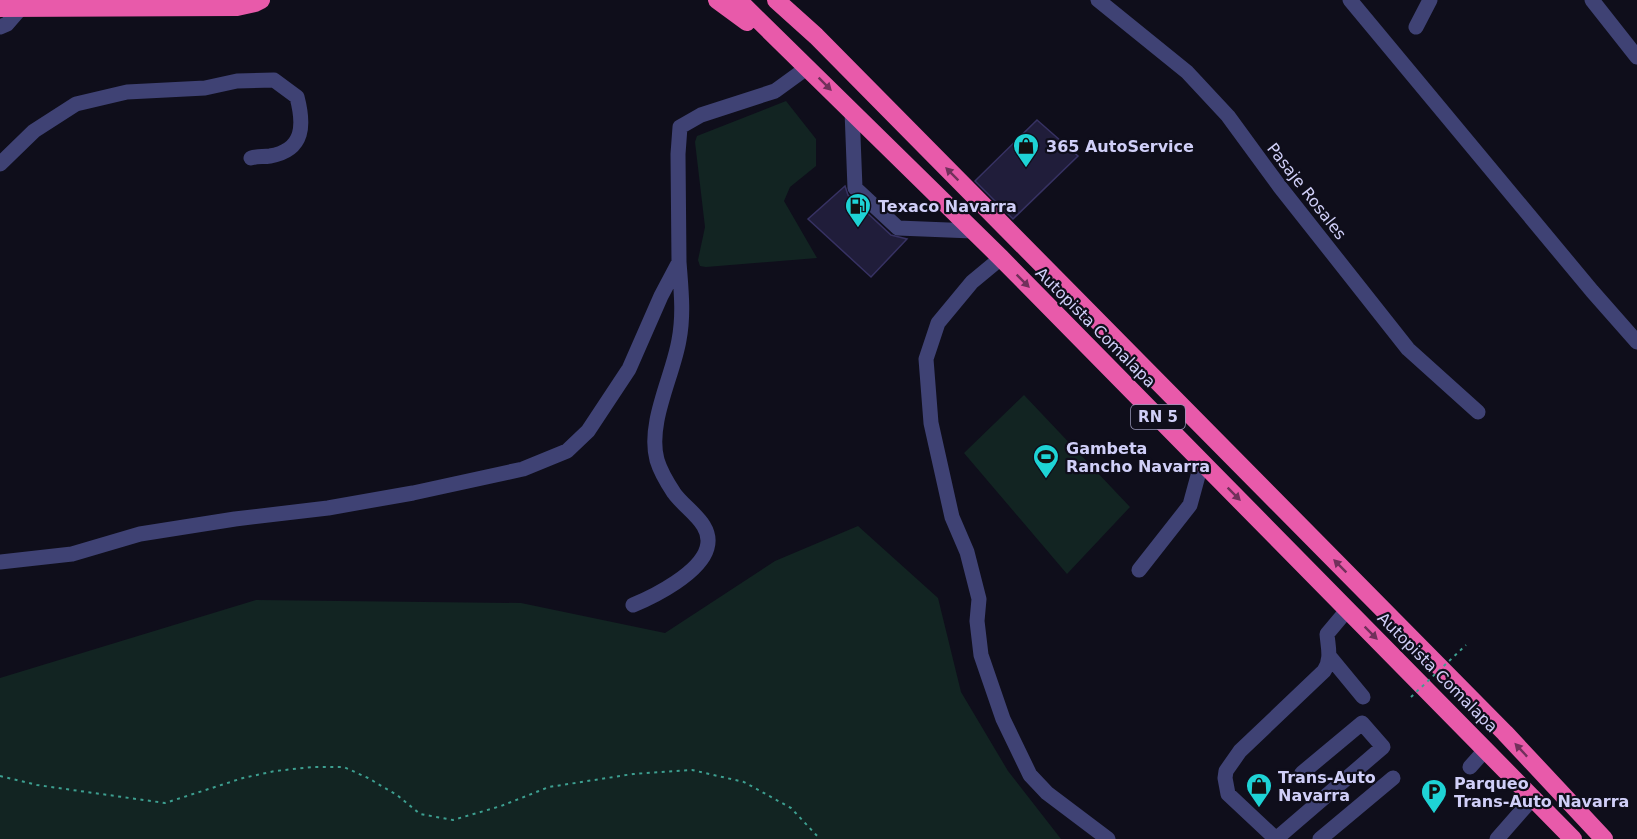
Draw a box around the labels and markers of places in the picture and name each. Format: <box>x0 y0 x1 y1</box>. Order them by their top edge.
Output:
shop icon: 365 AutoService <box>1011 131 1041 169</box>
place label: 365 AutoService <box>1046 137 1194 156</box>
fuel station icon: Texaco Navarra <box>843 191 873 229</box>
place label: Texaco Navarra <box>878 197 1017 216</box>
place label: Gambeta Rancho Navarra <box>1066 439 1210 476</box>
sports icon: Gambeta Rancho Navarra <box>1031 442 1061 480</box>
place label: Trans-Auto Navarra <box>1278 768 1376 805</box>
shop icon: Trans-Auto Navarra <box>1244 771 1274 809</box>
place label: Parqueo Trans-Auto Navarra <box>1454 774 1629 811</box>
parking icon: Parqueo Trans-Auto Navarra <box>1419 777 1449 815</box>

